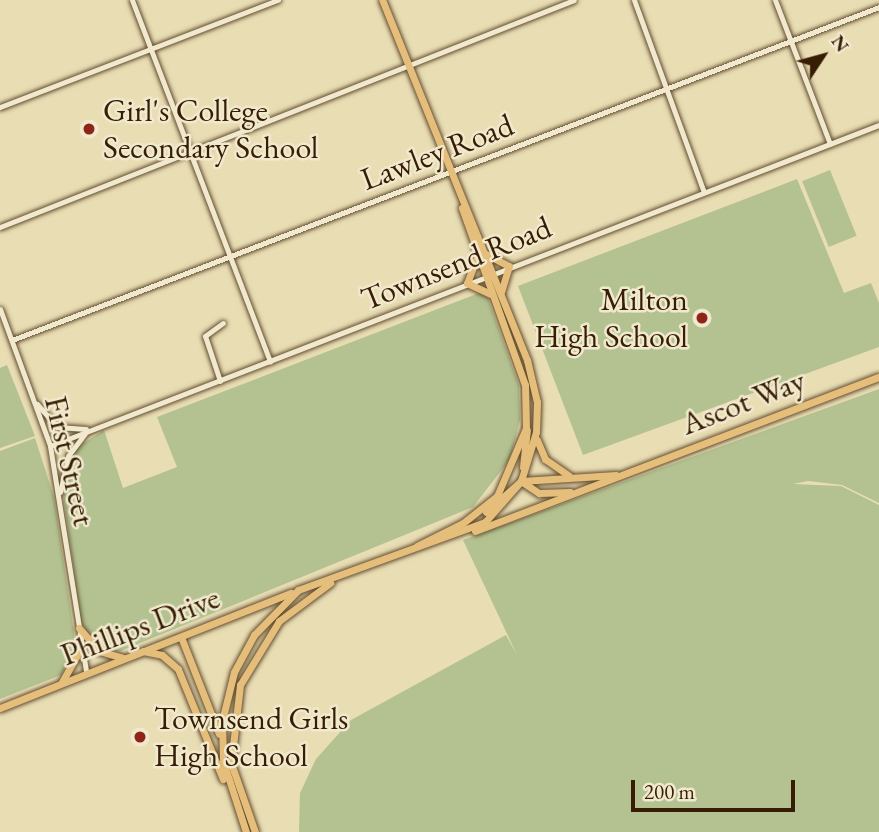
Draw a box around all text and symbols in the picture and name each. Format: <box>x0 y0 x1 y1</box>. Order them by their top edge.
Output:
north arrow <box>788 21 858 91</box>
text: N <box>826 30 855 57</box>
place label: Girl's College Secondary School <box>103 92 318 167</box>
street label: Lawley Road <box>355 105 519 199</box>
marker: Girl's College Secondary School <box>81 121 97 137</box>
street label: Townsend Road <box>355 207 557 319</box>
place label: Milton High School <box>534 281 688 356</box>
marker: Milton High School <box>694 310 710 326</box>
street label: Ascot Way <box>676 361 810 443</box>
street label: First Street <box>36 392 104 530</box>
street label: Phillips Drive <box>55 578 225 674</box>
place label: Townsend Girls High School <box>154 700 348 775</box>
marker: Townsend Girls High School <box>132 729 148 745</box>
scale bar <box>634 766 798 810</box>
text: 200 m <box>644 778 695 805</box>

